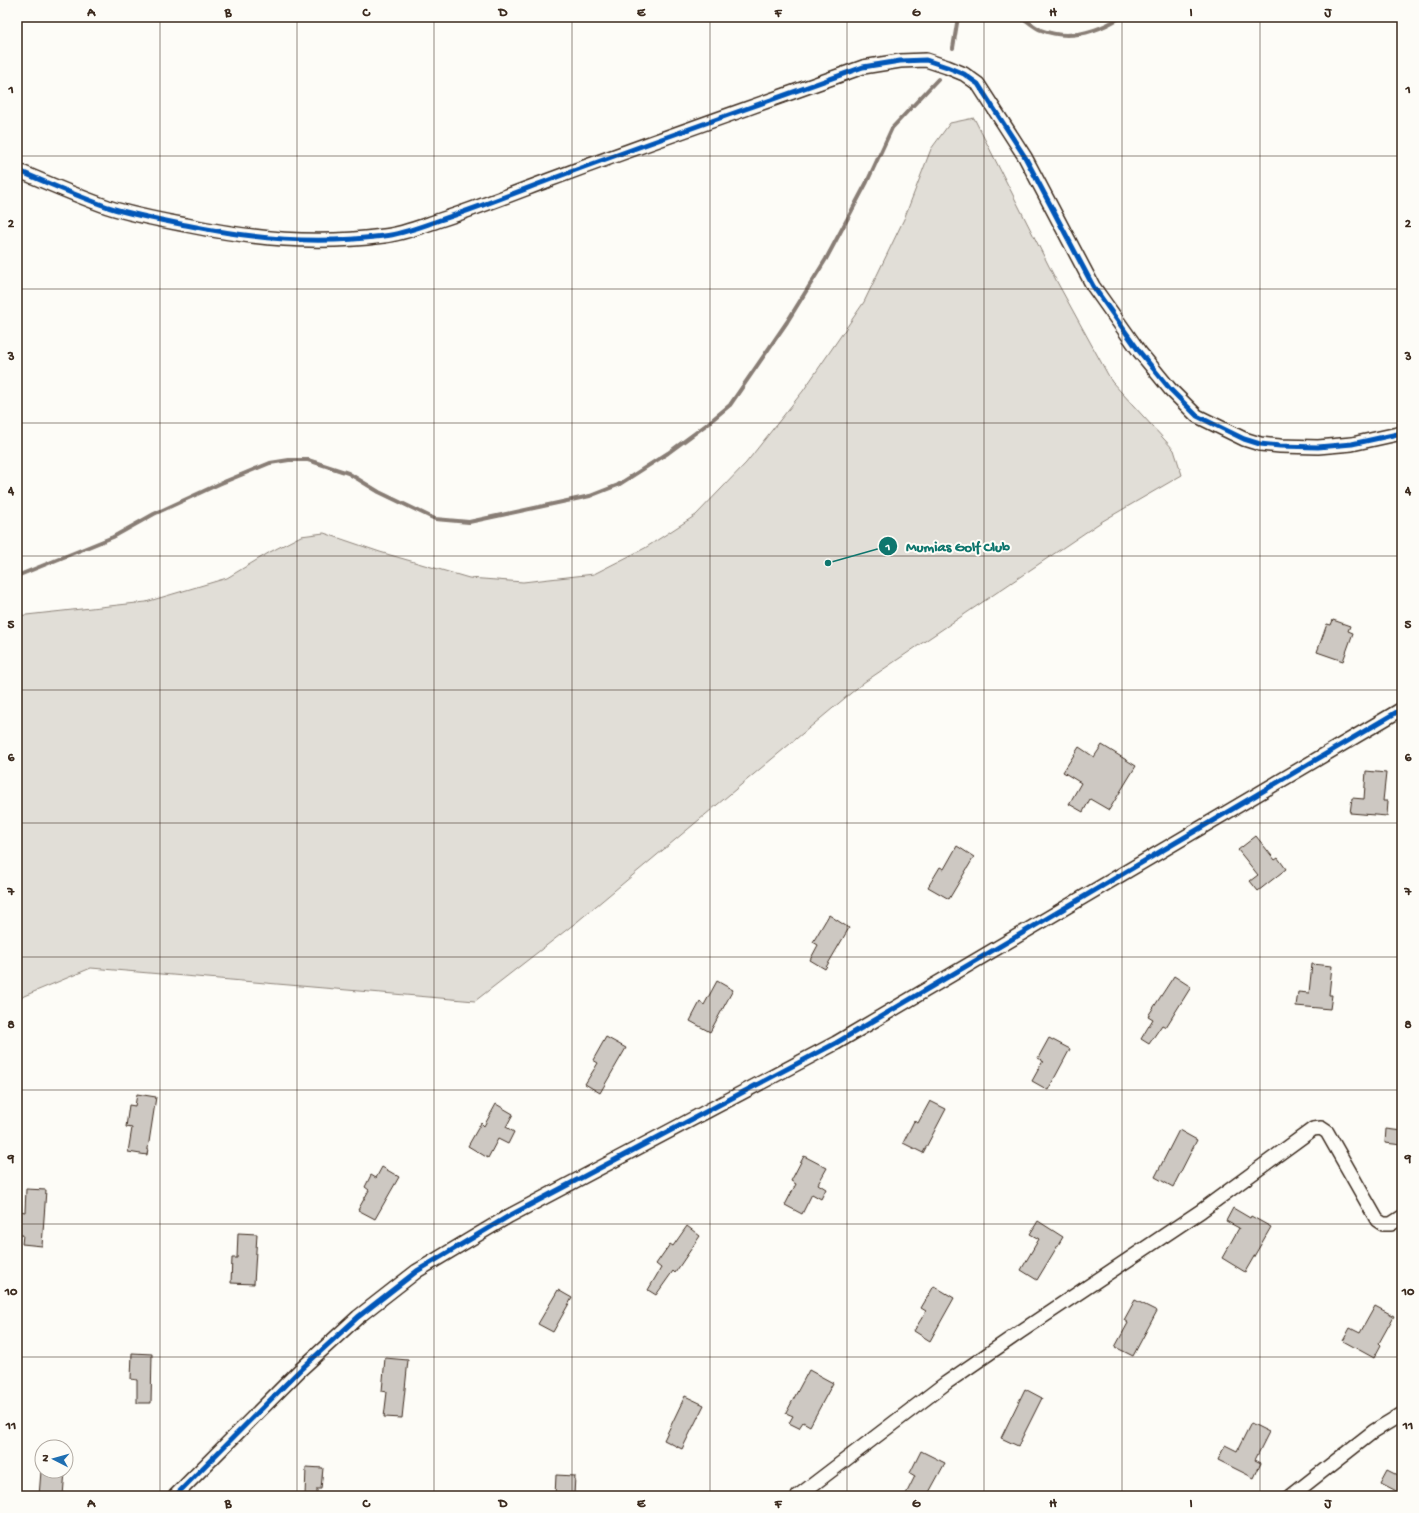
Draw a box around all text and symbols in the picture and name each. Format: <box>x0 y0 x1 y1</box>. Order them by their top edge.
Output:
text: A <box>86 6 96 21</box>
text: B <box>224 6 233 21</box>
text: C <box>361 6 371 21</box>
text: D <box>498 6 508 21</box>
text: E <box>637 6 646 21</box>
text: F <box>774 6 783 21</box>
text: G <box>912 6 921 21</box>
text: H <box>1049 6 1057 21</box>
text: I <box>1189 6 1193 21</box>
text: J <box>1324 6 1333 21</box>
text: 1 <box>7 83 14 98</box>
text: 1 <box>1404 83 1411 98</box>
text: 2 <box>8 217 15 232</box>
text: 2 <box>1405 217 1412 232</box>
text: 3 <box>7 350 15 365</box>
text: 3 <box>1404 350 1412 365</box>
text: 4 <box>7 484 15 499</box>
text: 4 <box>1404 484 1412 499</box>
callout: Mumias Golf Club <box>878 533 1018 560</box>
text: Mumias Golf Club <box>906 539 1010 557</box>
text: 1 <box>885 541 891 555</box>
text: 5 <box>8 618 15 633</box>
text: 5 <box>1405 618 1412 633</box>
text: 6 <box>8 751 15 766</box>
text: 6 <box>1405 751 1412 766</box>
text: 7 <box>7 885 16 900</box>
text: 7 <box>1404 885 1413 900</box>
text: 8 <box>7 1018 15 1033</box>
text: 8 <box>1404 1018 1412 1033</box>
text: 9 <box>7 1152 15 1167</box>
text: 9 <box>1404 1152 1412 1167</box>
text: 10 <box>4 1285 18 1300</box>
text: 10 <box>1401 1285 1415 1300</box>
text: 11 <box>5 1419 16 1434</box>
text: 11 <box>1402 1419 1413 1434</box>
north arrow <box>34 1439 74 1479</box>
text: N <box>40 1454 52 1462</box>
text: A <box>86 1497 96 1512</box>
text: B <box>224 1497 233 1512</box>
text: C <box>361 1497 371 1512</box>
text: D <box>498 1497 508 1512</box>
text: E <box>637 1497 646 1512</box>
text: F <box>774 1497 783 1512</box>
text: G <box>912 1497 921 1512</box>
text: H <box>1049 1497 1057 1512</box>
text: I <box>1189 1497 1193 1512</box>
text: J <box>1324 1497 1333 1512</box>

